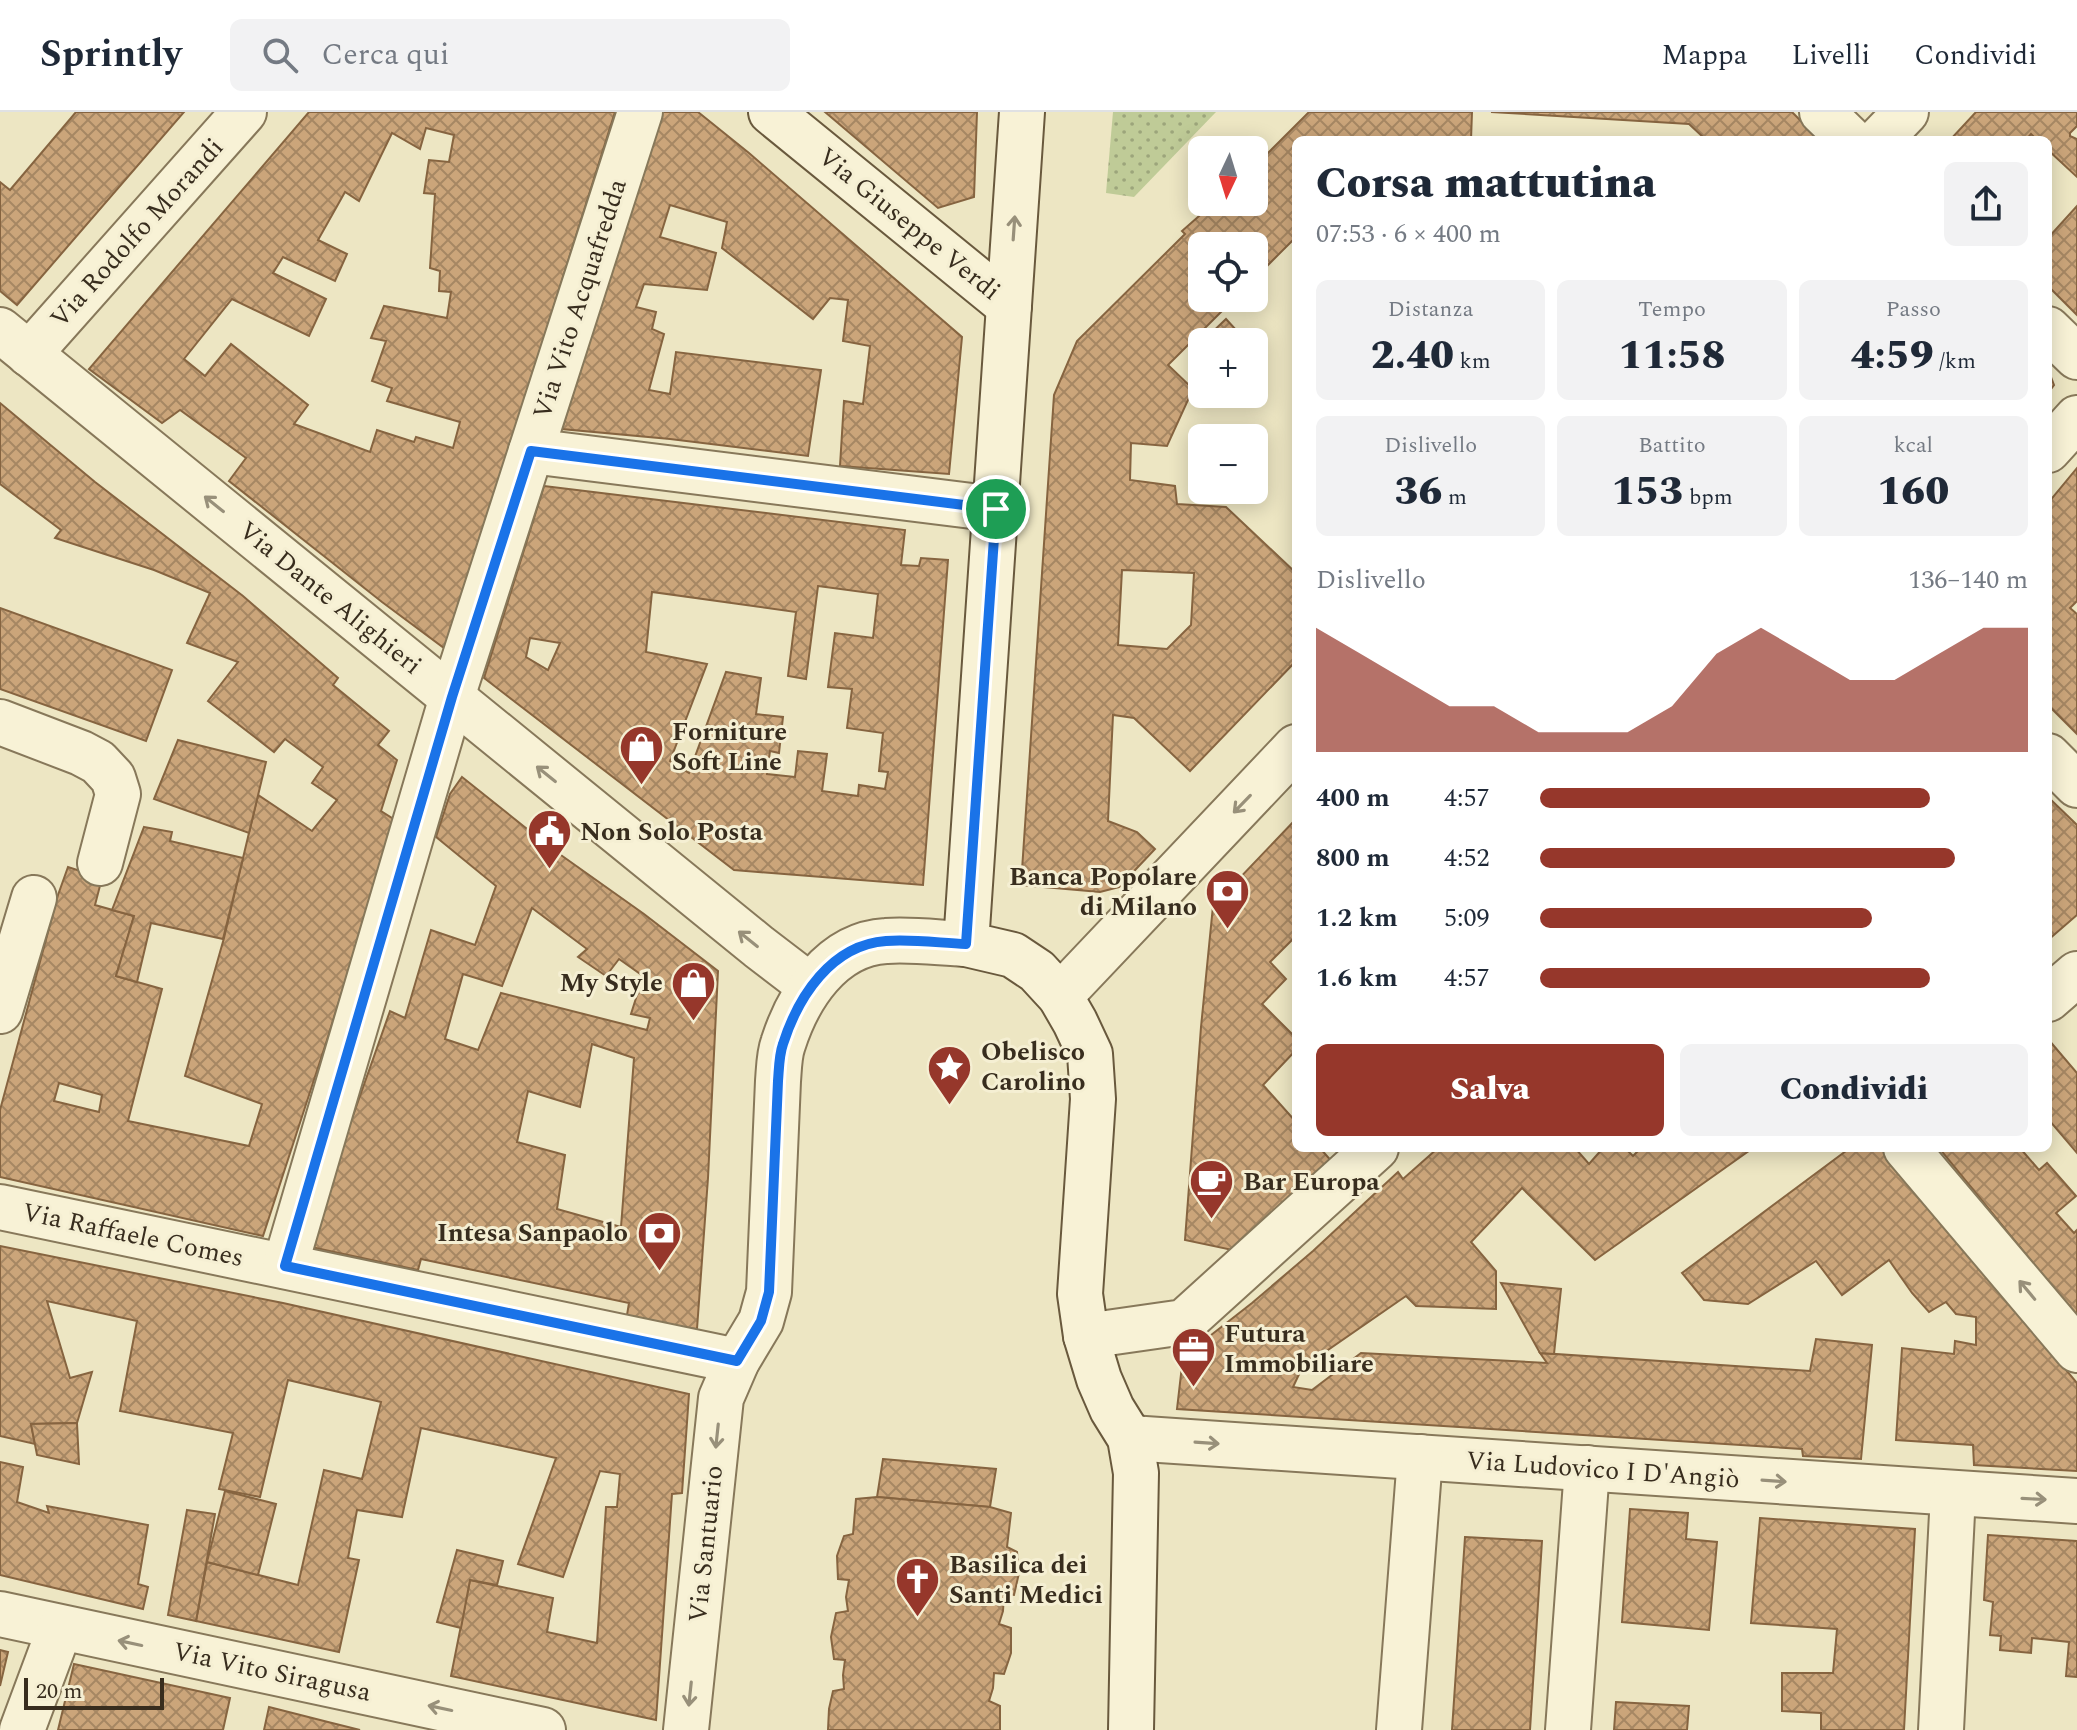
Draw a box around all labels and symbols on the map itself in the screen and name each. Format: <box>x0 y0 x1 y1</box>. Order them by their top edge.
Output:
street label: Via Rodolfo Morandi <box>41 129 233 337</box>
north arrow <box>1188 136 1268 216</box>
street label: Via Giuseppe Verdi <box>809 138 1009 310</box>
street label: Via Vito Acquafredda <box>522 174 638 424</box>
one-way arrow <box>1007 215 1022 242</box>
pin <box>962 475 1030 543</box>
one-way arrow <box>205 495 225 513</box>
street label: Via Dante Alighieri <box>230 511 430 685</box>
place label: Forniture Soft Line <box>672 712 787 782</box>
shop icon: Forniture Soft Line <box>617 723 665 786</box>
one-way arrow <box>536 766 557 784</box>
one-way arrow <box>1234 793 1252 813</box>
public building icon: Non Solo Posta <box>525 808 573 871</box>
place label: Non Solo Posta <box>580 812 763 852</box>
place label: Banca Popolare di Milano <box>1009 857 1197 927</box>
bank icon: Banca Popolare di Milano <box>1204 868 1252 931</box>
one-way arrow <box>738 930 759 948</box>
shop icon: My Style <box>670 959 718 1022</box>
place label: My Style <box>559 963 663 1003</box>
place label: Obelisco Carolino <box>981 1032 1086 1102</box>
place icon: Obelisco Carolino <box>926 1043 974 1106</box>
cafe icon: Bar Europa <box>1188 1158 1236 1221</box>
place label: Bar Europa <box>1243 1162 1380 1202</box>
street label: Via Raffaele Comes <box>19 1192 247 1278</box>
bank icon: Intesa Sanpaolo <box>635 1209 683 1272</box>
place label: Intesa Sanpaolo <box>437 1213 628 1253</box>
one-way arrow <box>2018 1280 2036 1301</box>
place label: Futura Immobiliare <box>1224 1314 1374 1384</box>
office icon: Futura Immobiliare <box>1169 1325 1217 1388</box>
one-way arrow <box>710 1422 725 1448</box>
one-way arrow <box>1193 1436 1220 1451</box>
street label: Via Ludovico I D'Angiò <box>1465 1440 1741 1500</box>
street label: Via Santuario <box>678 1463 734 1625</box>
one-way arrow <box>1760 1474 1787 1489</box>
one-way arrow <box>2020 1492 2047 1507</box>
place label: Basilica dei Santi Medici <box>949 1545 1103 1615</box>
church icon: Basilica dei Santi Medici <box>894 1556 942 1619</box>
street label: Via Vito Siragusa <box>169 1631 375 1713</box>
one-way arrow <box>118 1634 144 1649</box>
scale bar <box>24 1674 164 1710</box>
one-way arrow <box>682 1680 697 1707</box>
one-way arrow <box>427 1700 453 1715</box>

